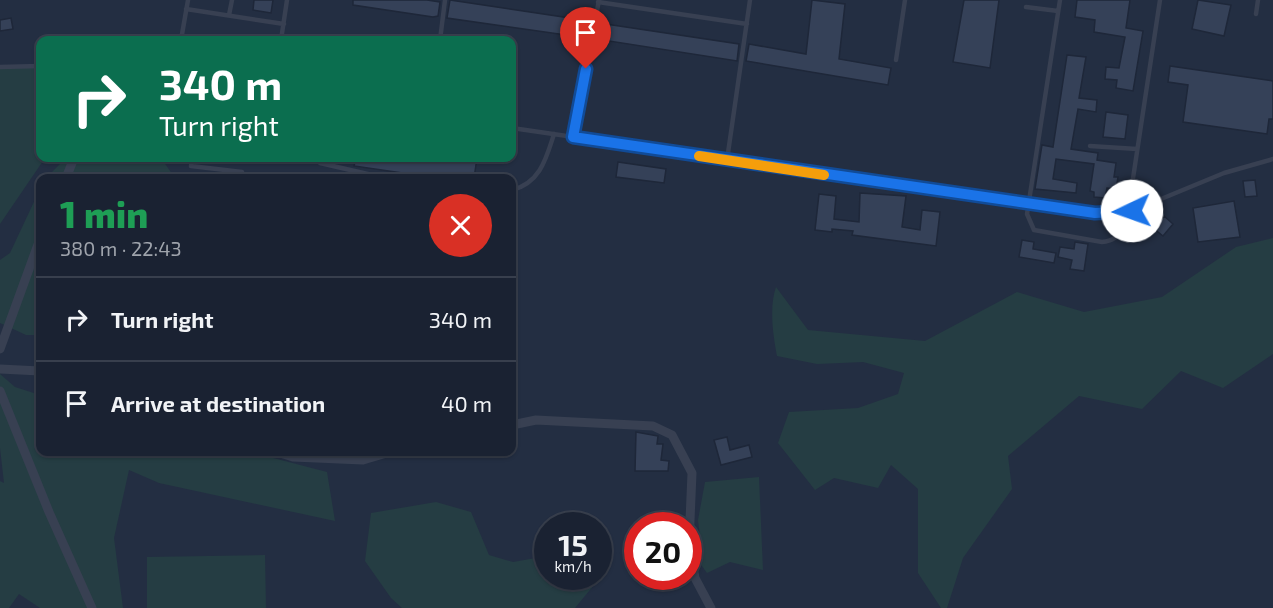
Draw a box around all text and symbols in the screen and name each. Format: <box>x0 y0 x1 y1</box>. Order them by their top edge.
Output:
pin <box>560 7 611 69</box>
icon: arrive <box>569 16 602 49</box>
text: 340 m <box>159 58 282 108</box>
icon: right <box>60 60 138 138</box>
text: Turn right <box>159 109 279 141</box>
position arrow <box>1100 179 1164 243</box>
text: 1 min <box>60 192 148 235</box>
button: close <box>429 194 492 257</box>
text: 380 m · 22:43 <box>60 236 182 260</box>
icon: right <box>60 303 93 336</box>
text: Turn right <box>111 306 213 332</box>
text: 340 m <box>429 306 492 332</box>
icon: arrive <box>60 387 93 420</box>
text: Arrive at destination <box>111 390 325 416</box>
text: 40 m <box>441 390 492 416</box>
speed limit sign: 20 <box>624 512 702 590</box>
text: 15 <box>558 526 588 562</box>
text: km/h <box>554 557 592 575</box>

